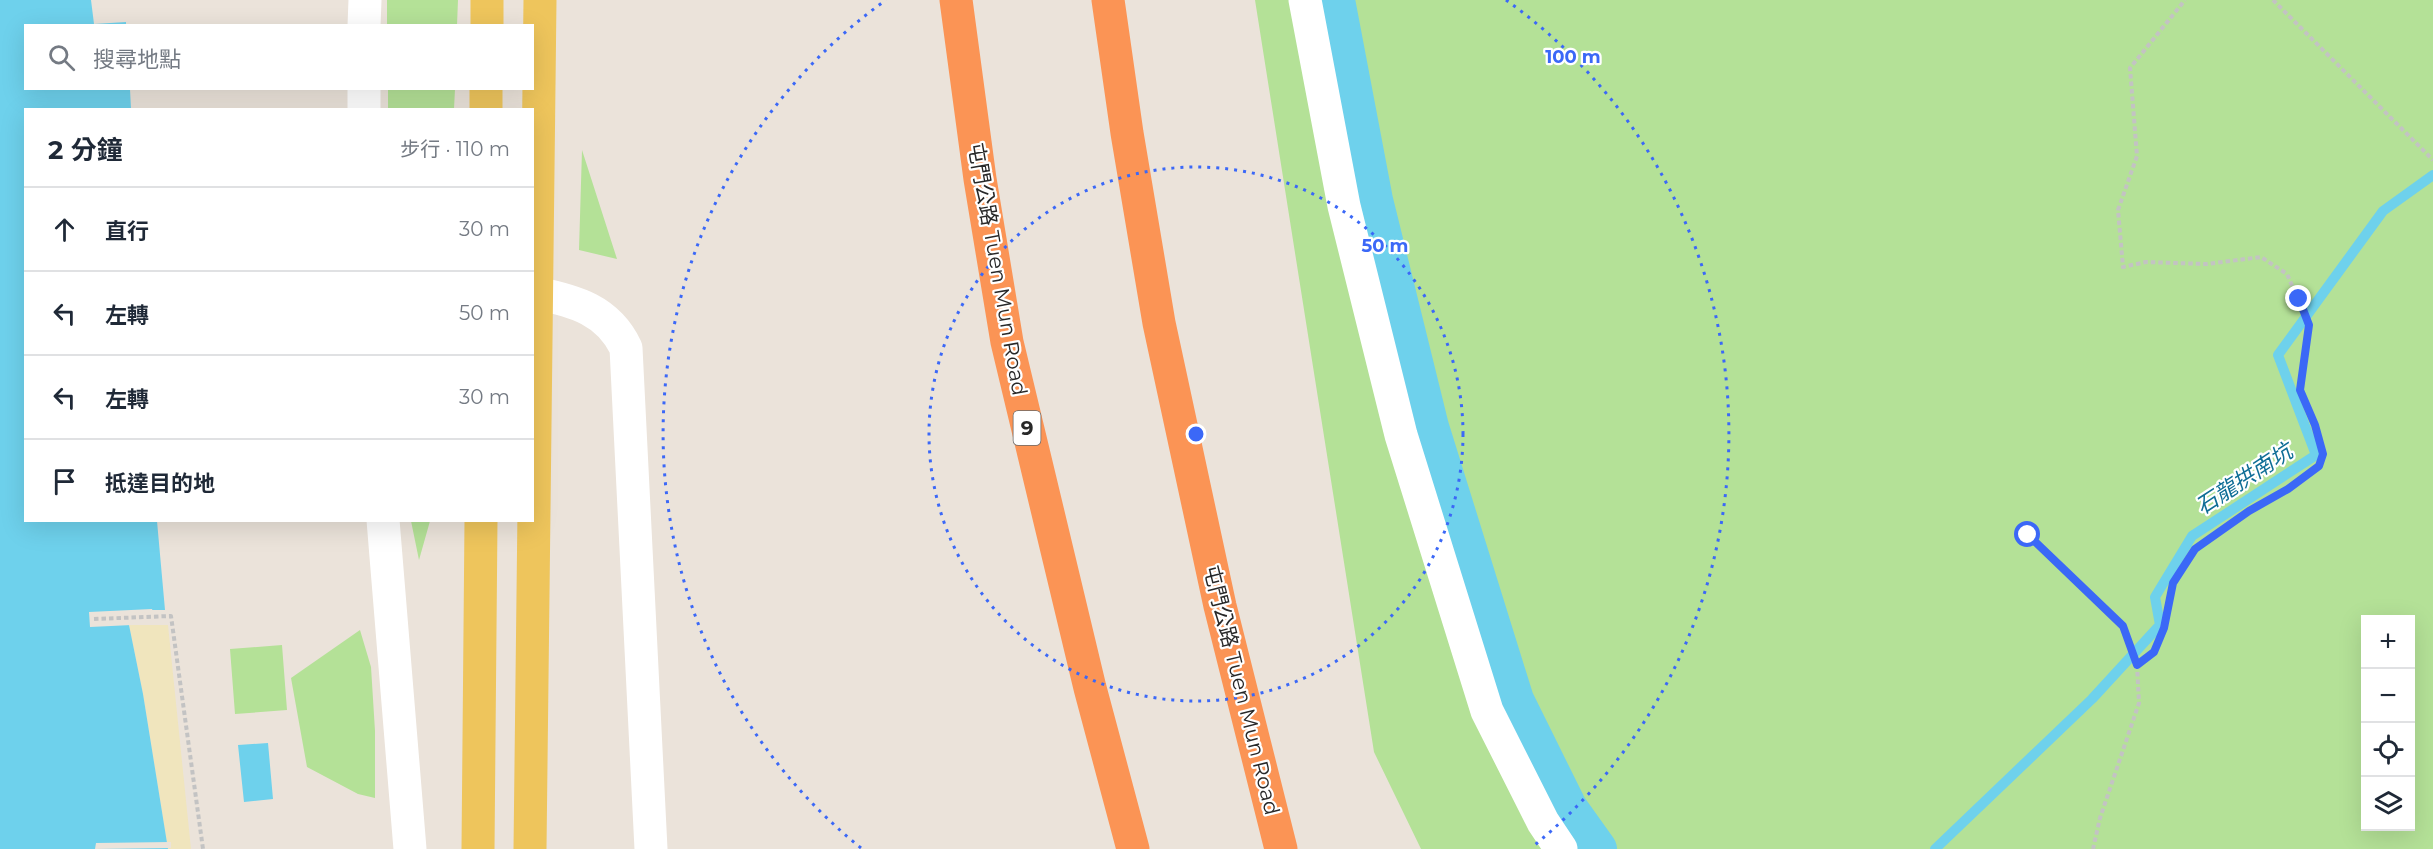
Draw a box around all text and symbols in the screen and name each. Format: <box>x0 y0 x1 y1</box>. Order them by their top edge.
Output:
search box <box>24 24 534 90</box>
icon: search <box>45 41 78 74</box>
text: 搜尋地點 <box>93 46 181 73</box>
text: 100 m <box>1545 46 1601 68</box>
text: 2 分鐘 <box>48 134 123 166</box>
text: 步行 · 110 m <box>400 137 510 161</box>
street label: 屯門公路 Tuen Mun Road <box>963 141 1033 397</box>
icon: ahead <box>48 213 81 246</box>
text: 30 m <box>459 217 510 241</box>
text: 直行 <box>105 218 149 245</box>
text: 50 m <box>1362 235 1408 257</box>
route end <box>2285 285 2311 311</box>
icon: left <box>48 297 81 330</box>
text: 50 m <box>459 301 510 325</box>
text: 左轉 <box>105 302 149 329</box>
icon: left <box>48 381 81 414</box>
text: 30 m <box>459 385 510 409</box>
text: 左轉 <box>105 386 149 413</box>
road number: 9 <box>1014 411 1040 445</box>
centre of rings <box>1186 424 1206 444</box>
water label: 石龍拱南坑 <box>2191 436 2300 520</box>
icon: arrive <box>48 465 81 498</box>
text: 抵達目的地 <box>105 470 215 497</box>
route start <box>2014 521 2040 547</box>
street label: 屯門公路 Tuen Mun Road <box>1199 563 1285 817</box>
map controls <box>2361 615 2415 831</box>
button: + <box>2361 615 2415 669</box>
button: − <box>2361 669 2415 723</box>
button: locate <box>2361 723 2415 777</box>
button: layers <box>2361 777 2415 831</box>

